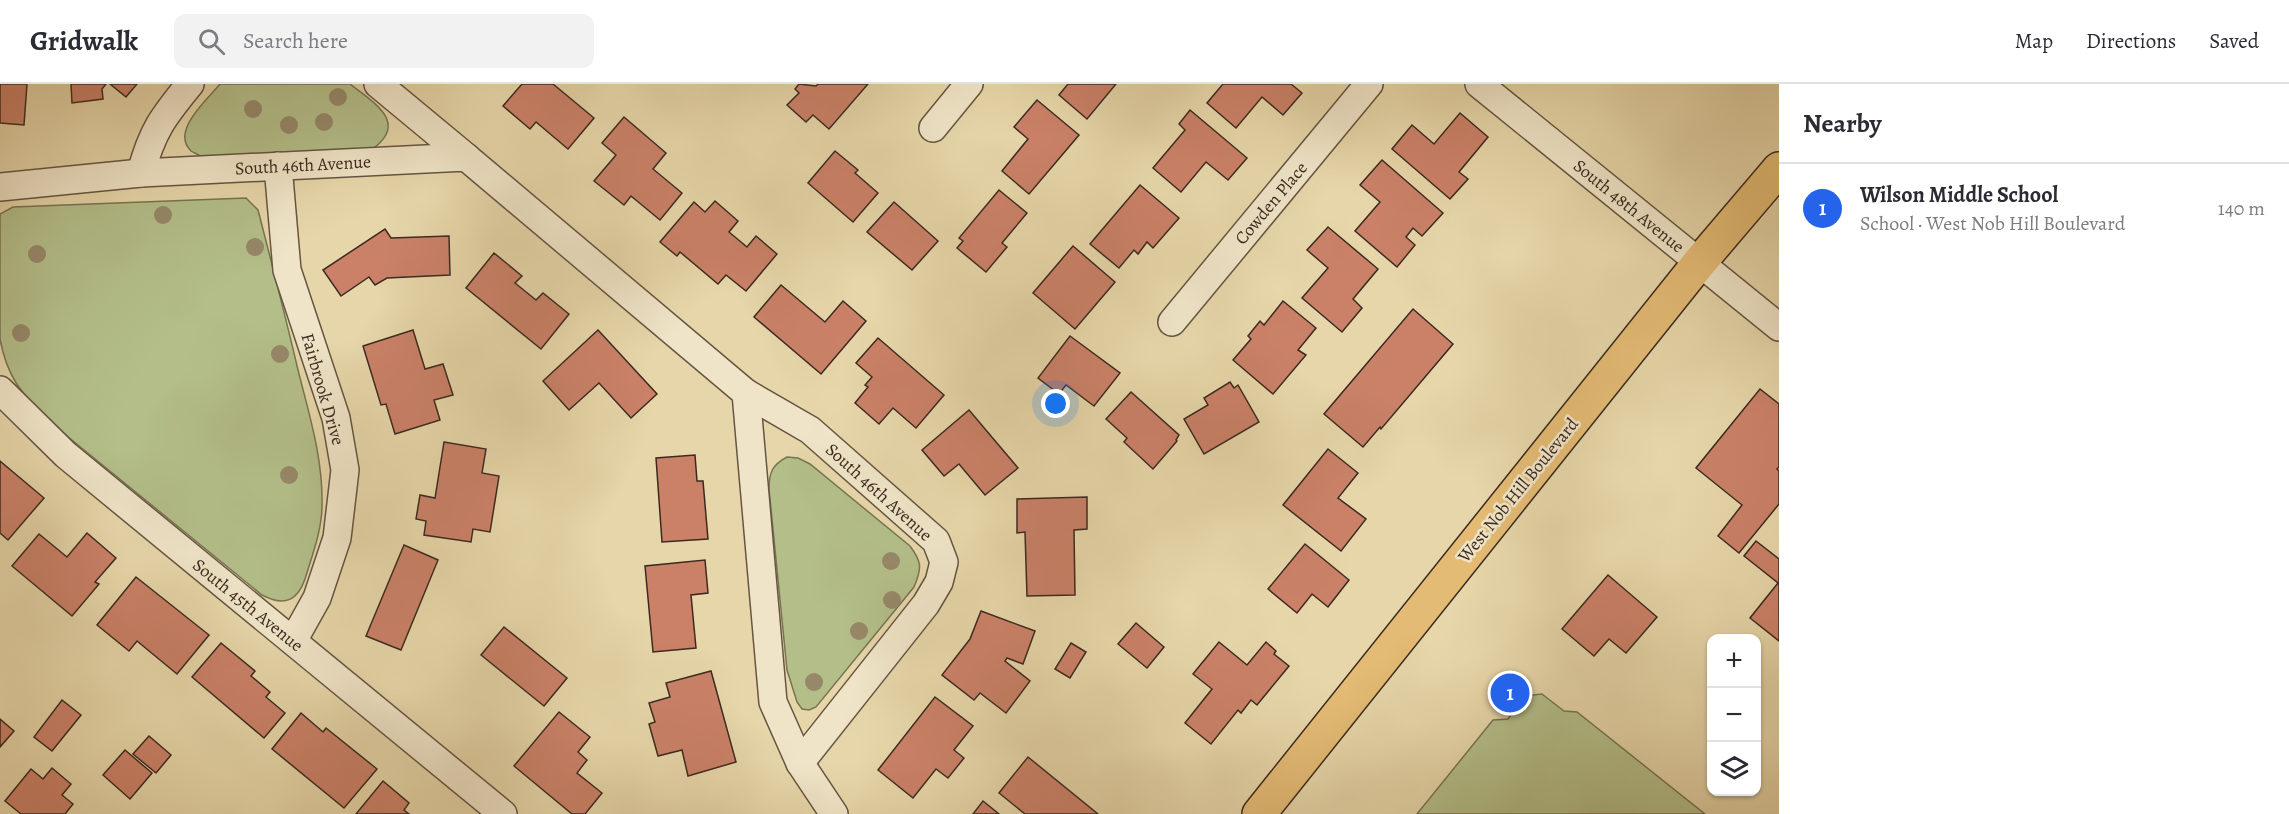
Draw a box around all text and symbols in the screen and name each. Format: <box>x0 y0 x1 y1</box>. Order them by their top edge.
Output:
search box <box>174 14 594 68</box>
text: Gridwalk <box>30 22 138 60</box>
icon: search <box>195 25 228 58</box>
text: Search here <box>243 26 348 56</box>
text: Map <box>2015 27 2053 55</box>
text: Directions <box>2086 27 2176 55</box>
text: Saved <box>2209 27 2259 55</box>
text: Nearby <box>1803 106 1882 141</box>
street label: South 46th Avenue <box>234 149 372 181</box>
street label: South 48th Avenue <box>1568 154 1690 258</box>
street label: Cowden Place <box>1229 156 1313 250</box>
text: Wilson Middle School <box>1860 180 2058 210</box>
text: 1 <box>1819 195 1826 222</box>
text: 140 m <box>2218 195 2265 222</box>
text: School · West Nob Hill Boulevard <box>1860 210 2126 237</box>
street label: Fairbrook Drive <box>296 330 350 448</box>
your location <box>1041 389 1070 418</box>
street label: West Nob Hill Boulevard <box>1452 412 1584 568</box>
street label: South 46th Avenue <box>820 438 938 546</box>
street label: South 45th Avenue <box>188 553 308 657</box>
map controls <box>1707 634 1761 796</box>
button: + <box>1707 634 1761 688</box>
pin: 1 <box>1490 670 1530 716</box>
button: − <box>1707 688 1761 742</box>
button: layers <box>1707 742 1761 796</box>

